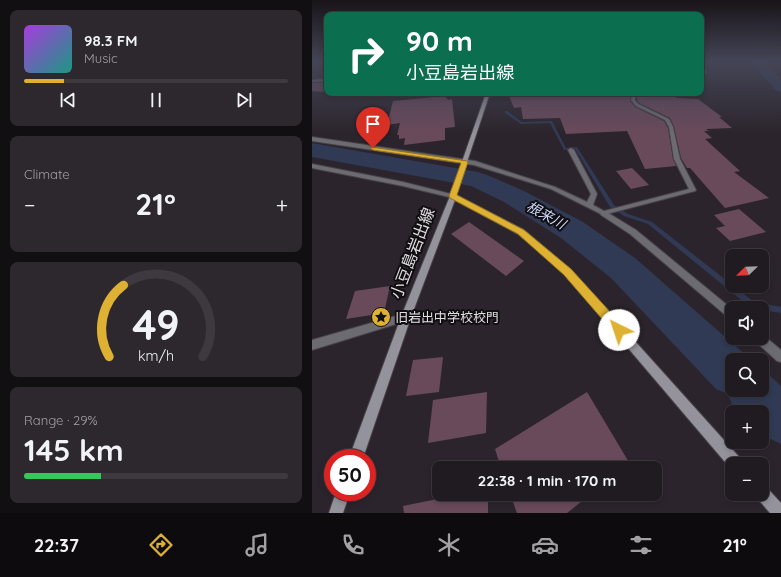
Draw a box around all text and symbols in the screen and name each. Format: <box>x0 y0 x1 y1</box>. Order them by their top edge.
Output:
text: 90 m <box>406 23 473 58</box>
icon: right <box>340 28 392 80</box>
text: 98.3 FM <box>84 31 137 50</box>
text: Music <box>84 50 118 66</box>
text: 小豆島岩出線 <box>406 61 514 84</box>
icon: previous <box>57 89 79 111</box>
icon: pause <box>145 89 167 111</box>
icon: next <box>233 89 255 111</box>
pin <box>356 107 390 148</box>
icon: arrive <box>362 113 384 135</box>
text: Climate <box>24 166 70 182</box>
text: 21° <box>135 185 176 223</box>
text: − <box>24 191 35 219</box>
text: + <box>276 191 288 219</box>
water label: 根来川 <box>523 197 570 234</box>
street label: 小豆島岩出線 <box>385 205 439 301</box>
north arrow <box>725 249 769 293</box>
map controls <box>725 249 769 501</box>
text: 49 <box>132 298 180 350</box>
button: sound <box>725 301 769 345</box>
place icon: 旧岩出中学校校門 <box>370 306 392 328</box>
place label: 旧岩出中学校校門 <box>395 309 499 325</box>
position arrow <box>598 309 640 351</box>
text: km/h <box>138 347 174 365</box>
button: search <box>725 353 769 397</box>
button: + <box>725 405 769 449</box>
text: Range · 29% <box>24 412 98 428</box>
text: 145 km <box>24 431 124 469</box>
speed limit sign: 50 <box>324 449 376 501</box>
button: − <box>725 457 769 501</box>
text: 22:38 · 1 min · 170 m <box>478 471 616 490</box>
icon: directions <box>147 531 175 559</box>
icon: music <box>243 531 271 559</box>
icon: phone <box>339 531 367 559</box>
icon: climate <box>435 531 463 559</box>
icon: car <box>531 531 559 559</box>
icon: filters <box>627 531 655 559</box>
text: 22:37 <box>34 534 79 557</box>
text: 21° <box>723 534 747 557</box>

